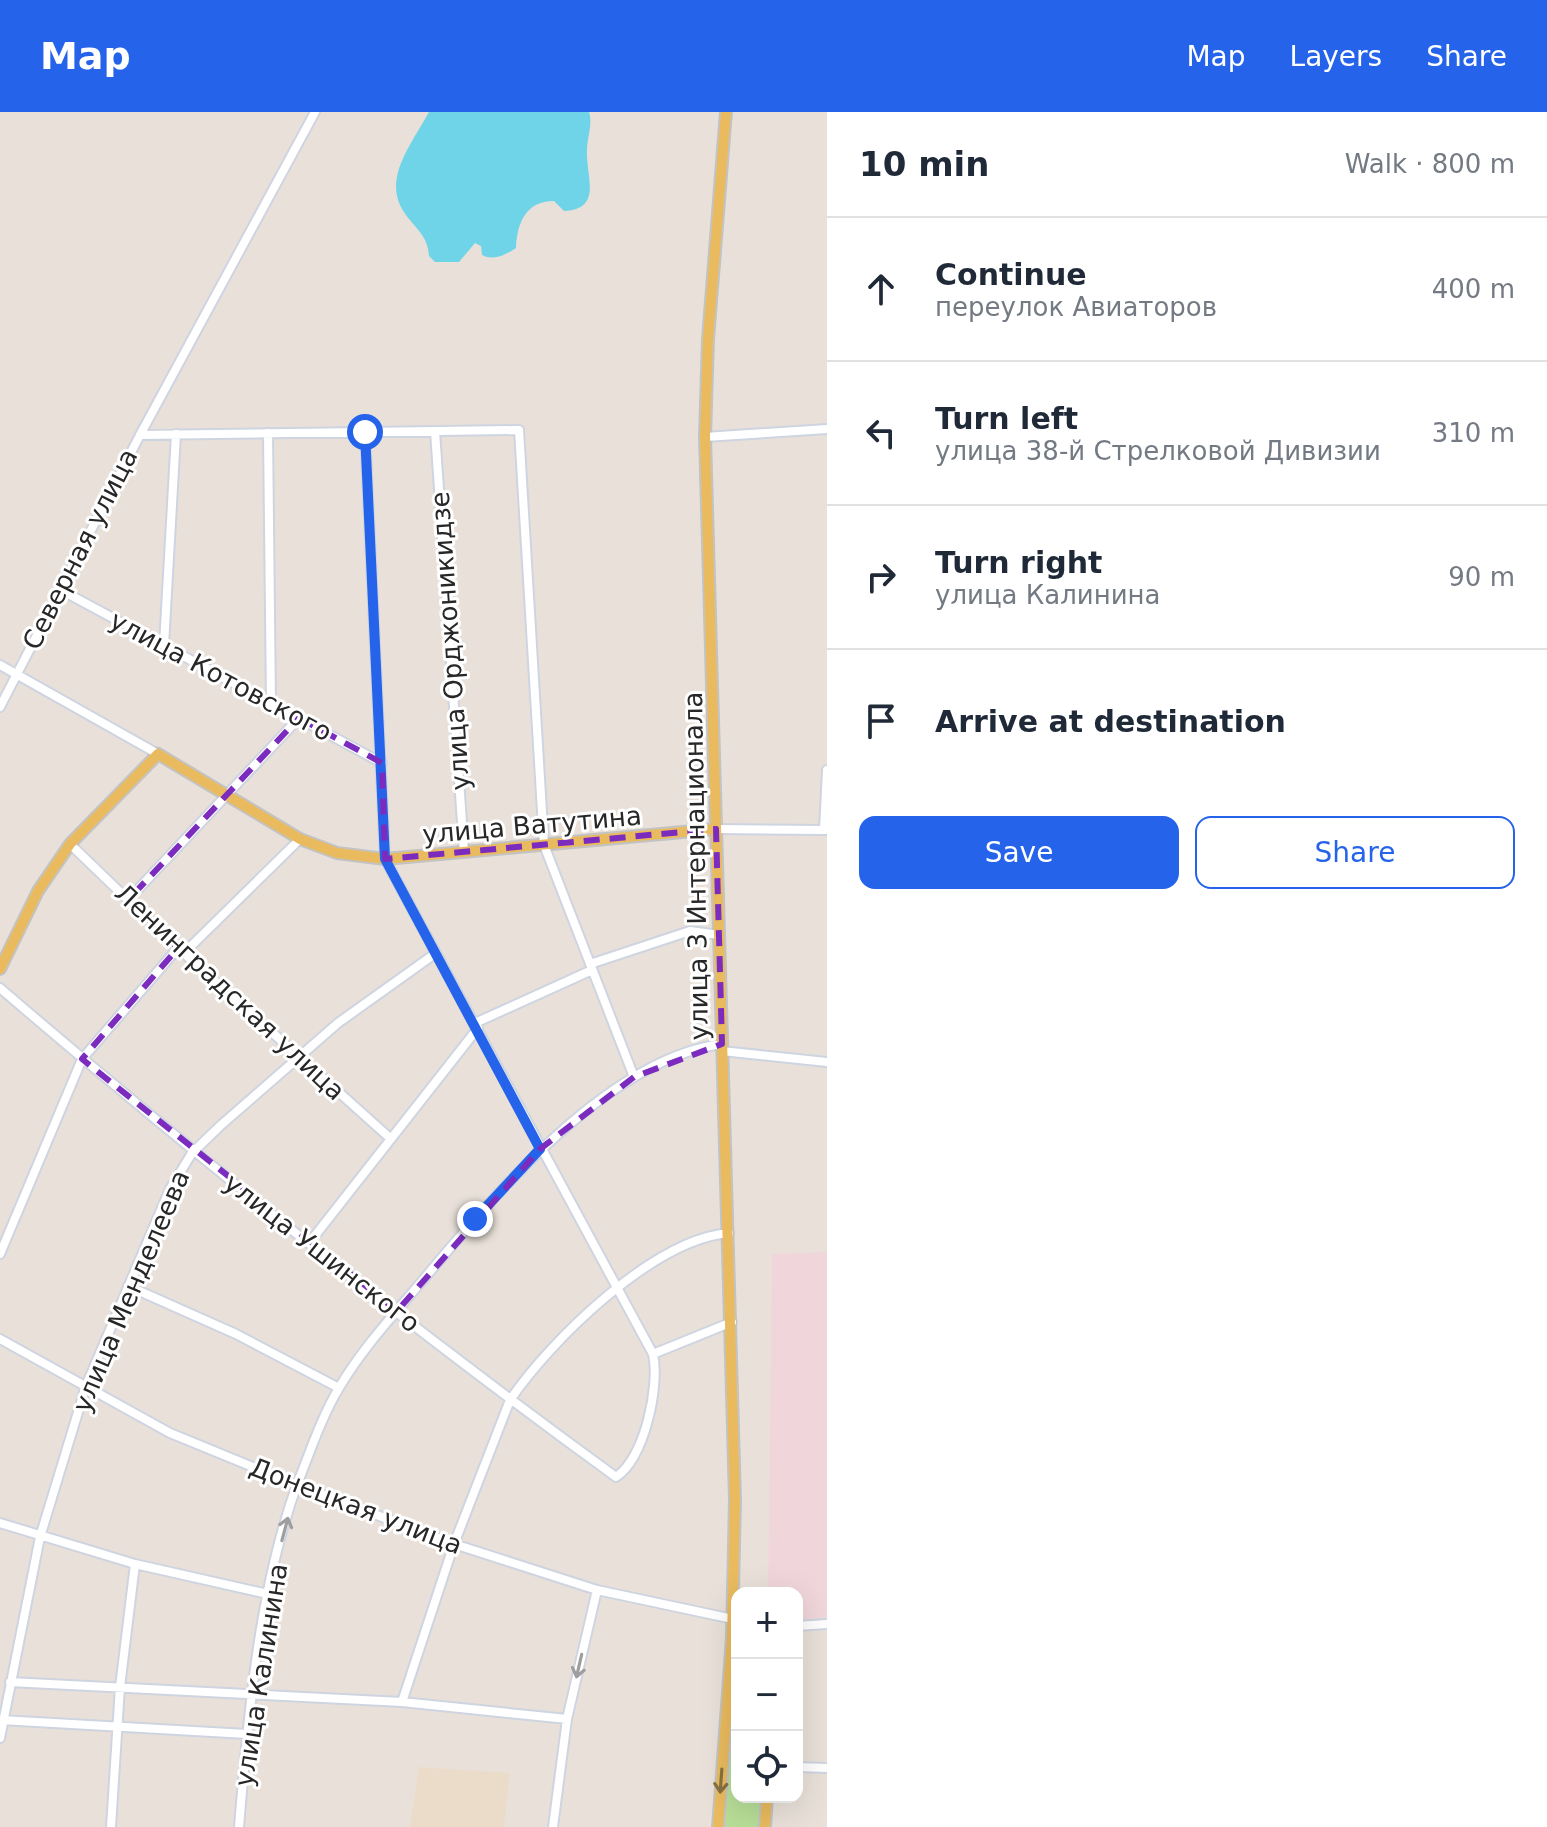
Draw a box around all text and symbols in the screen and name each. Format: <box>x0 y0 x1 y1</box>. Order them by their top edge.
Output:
text: Map <box>40 34 131 78</box>
text: Map <box>1186 40 1246 73</box>
text: Layers <box>1290 40 1382 73</box>
text: Share <box>1426 40 1507 73</box>
text: 10 min <box>859 144 989 184</box>
text: Walk · 800 m <box>1345 149 1515 179</box>
text: Continue <box>935 257 1087 292</box>
icon: ahead <box>859 267 903 311</box>
text: 400 m <box>1432 274 1515 304</box>
text: переулок Авиаторов <box>935 292 1217 322</box>
text: Turn left <box>935 401 1078 436</box>
icon: left <box>859 411 903 455</box>
route start <box>347 414 383 450</box>
text: 310 m <box>1432 418 1515 448</box>
text: улица 38-й Стрелковой Дивизии <box>935 436 1381 466</box>
street label: Северная улица <box>16 444 144 654</box>
street label: улица Орджоникидзе <box>425 491 475 791</box>
text: Turn right <box>935 545 1102 580</box>
icon: right <box>859 555 903 599</box>
text: 90 m <box>1448 562 1515 592</box>
text: улица Калинина <box>935 580 1161 610</box>
street label: улица Котовского <box>105 605 337 747</box>
street label: улица 3 Интернационала <box>678 691 714 1041</box>
icon: arrive <box>859 699 903 743</box>
text: Arrive at destination <box>935 704 1286 739</box>
street label: улица Ватутина <box>421 800 643 850</box>
button: Save <box>859 816 1179 889</box>
button: Share <box>1195 816 1515 889</box>
street label: Ленинградская улица <box>109 878 351 1106</box>
street label: улица Менделеева <box>66 1165 196 1417</box>
street label: улица Ушинского <box>218 1167 426 1339</box>
route end <box>457 1201 493 1237</box>
street label: Донецкая улица <box>246 1452 466 1560</box>
one-way arrow <box>279 1517 294 1543</box>
street label: улица Калинина <box>229 1561 293 1789</box>
map controls <box>731 1587 803 1803</box>
button: + <box>731 1587 803 1659</box>
one-way arrow <box>571 1652 586 1678</box>
button: − <box>731 1659 803 1731</box>
button: locate <box>731 1731 803 1803</box>
one-way arrow <box>713 1767 728 1794</box>

